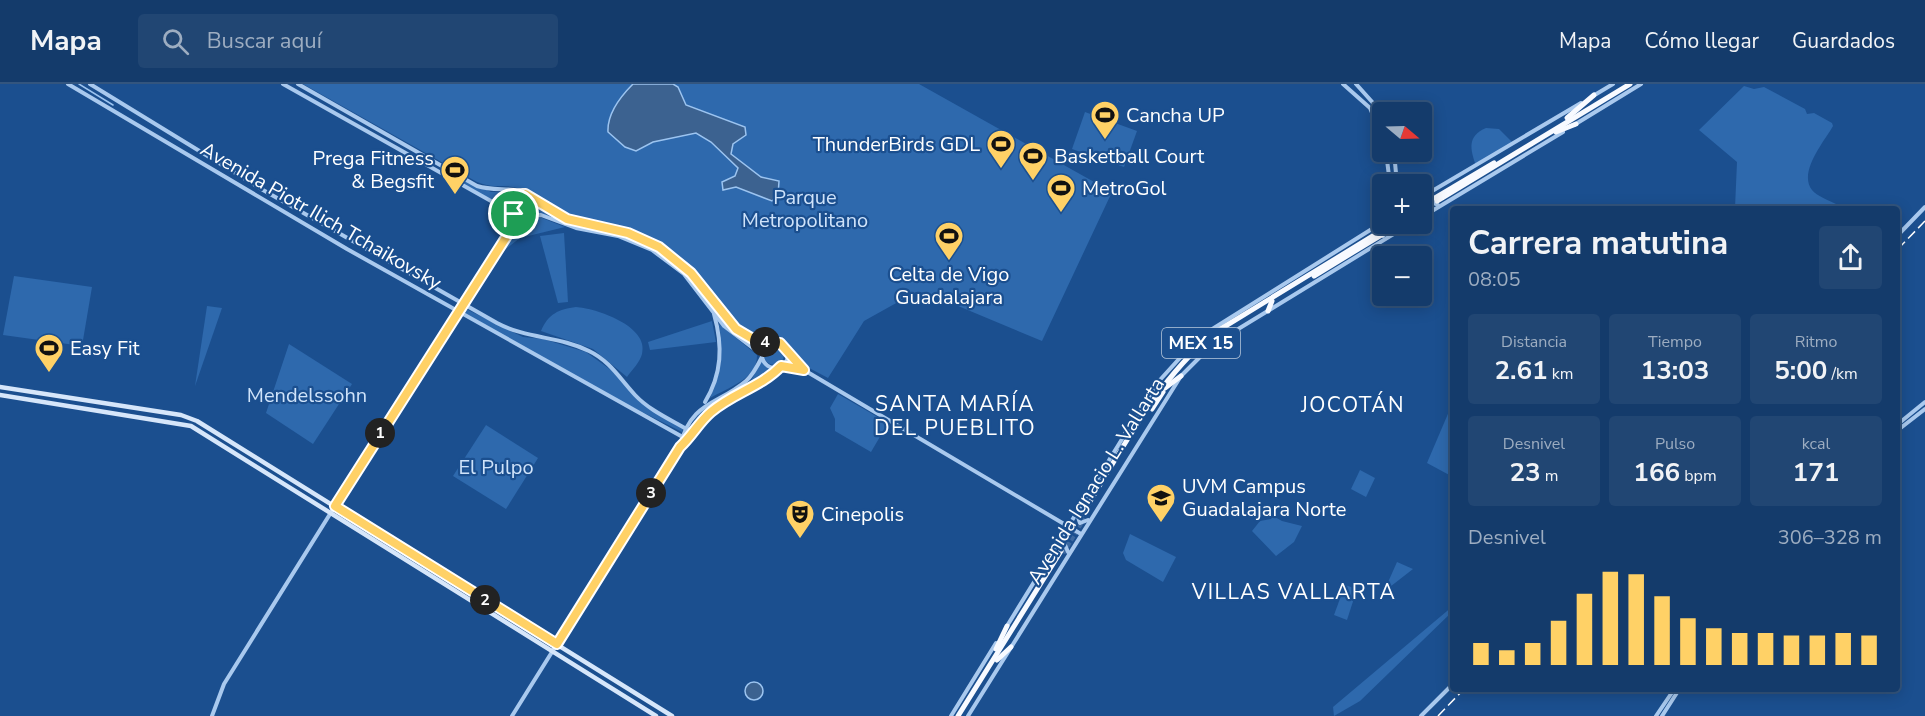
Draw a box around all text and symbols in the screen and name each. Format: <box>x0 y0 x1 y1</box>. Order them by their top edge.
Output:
search box <box>138 14 558 68</box>
text: Mapa <box>30 22 102 60</box>
icon: search <box>159 25 192 58</box>
text: Buscar aquí <box>207 26 322 56</box>
text: Mapa <box>1559 27 1611 55</box>
text: Cómo llegar <box>1644 27 1759 55</box>
text: Guardados <box>1792 27 1895 55</box>
sports icon: Cancha UP <box>1089 99 1121 141</box>
place label: Cancha UP <box>1126 102 1225 129</box>
north arrow <box>1372 102 1432 162</box>
map controls <box>1372 102 1432 306</box>
sports icon: ThunderBirds GDL <box>985 128 1017 170</box>
place label: ThunderBirds GDL <box>813 131 980 158</box>
street label: Avenida Piotr Ilich Tchaikovsky <box>196 136 447 297</box>
sports icon: Basketball Court <box>1017 140 1049 182</box>
place label: Basketball Court <box>1054 143 1205 170</box>
place label: Prega Fitness & Begsfit <box>313 145 435 195</box>
sports icon: Prega Fitness & Begsfit <box>439 154 471 196</box>
sports icon: MetroGol <box>1045 172 1077 214</box>
button: + <box>1372 174 1432 234</box>
place label: MetroGol <box>1082 175 1167 202</box>
park label: Parque Metropolitano <box>742 184 868 234</box>
pin <box>488 188 539 239</box>
icon: arrive <box>497 197 530 230</box>
sports icon: Celta de Vigo Guadalajara <box>933 220 965 262</box>
text: Carrera matutina <box>1468 221 1728 266</box>
button: share <box>1819 226 1882 289</box>
button: − <box>1372 246 1432 306</box>
place label: Celta de Vigo Guadalajara <box>889 261 1009 311</box>
text: 08:05 <box>1468 266 1521 293</box>
pin: 4 <box>750 327 780 357</box>
road number: MEX 15 <box>1162 328 1240 358</box>
text: 4 <box>760 331 770 353</box>
text: Distancia <box>1501 331 1567 353</box>
text: Tiempo <box>1648 331 1702 353</box>
text: Ritmo <box>1795 331 1837 353</box>
sports icon: Easy Fit <box>33 332 65 374</box>
place label: Easy Fit <box>70 335 141 362</box>
text: 2.61 <box>1494 353 1548 388</box>
text: 13:03 <box>1641 353 1709 388</box>
text: 5:00 <box>1774 353 1827 388</box>
text: km <box>1548 363 1574 385</box>
text: /km <box>1827 363 1858 385</box>
street label: Avenida Ignacio L. Vallarta <box>1021 373 1171 589</box>
park label: Mendelssohn <box>247 382 367 409</box>
district label: SANTA MARÍA DEL PUEBLITO <box>874 390 1036 442</box>
district label: JOCOTÁN <box>1300 391 1405 419</box>
pin: 1 <box>365 418 395 448</box>
text: 1 <box>375 422 385 444</box>
text: Desnivel <box>1503 433 1565 455</box>
text: Pulso <box>1655 433 1695 455</box>
text: kcal <box>1802 433 1830 455</box>
park label: El Pulpo <box>458 454 534 481</box>
text: 23 <box>1509 455 1541 490</box>
text: 166 <box>1633 455 1680 490</box>
text: 171 <box>1793 455 1839 490</box>
text: m <box>1541 465 1559 487</box>
text: bpm <box>1680 465 1717 487</box>
place label: UVM Campus Guadalajara Norte <box>1182 473 1346 523</box>
pin: 3 <box>636 478 666 508</box>
text: 3 <box>646 482 656 504</box>
school or university icon: UVM Campus Guadalajara Norte <box>1145 482 1177 524</box>
theatre icon: Cinepolis <box>784 498 816 540</box>
place label: Cinepolis <box>821 501 904 528</box>
text: Desnivel <box>1468 524 1546 551</box>
text: 306–328 m <box>1778 524 1882 551</box>
district label: VILLAS VALLARTA <box>1191 578 1396 606</box>
pin: 2 <box>470 585 500 615</box>
text: 2 <box>480 589 490 611</box>

